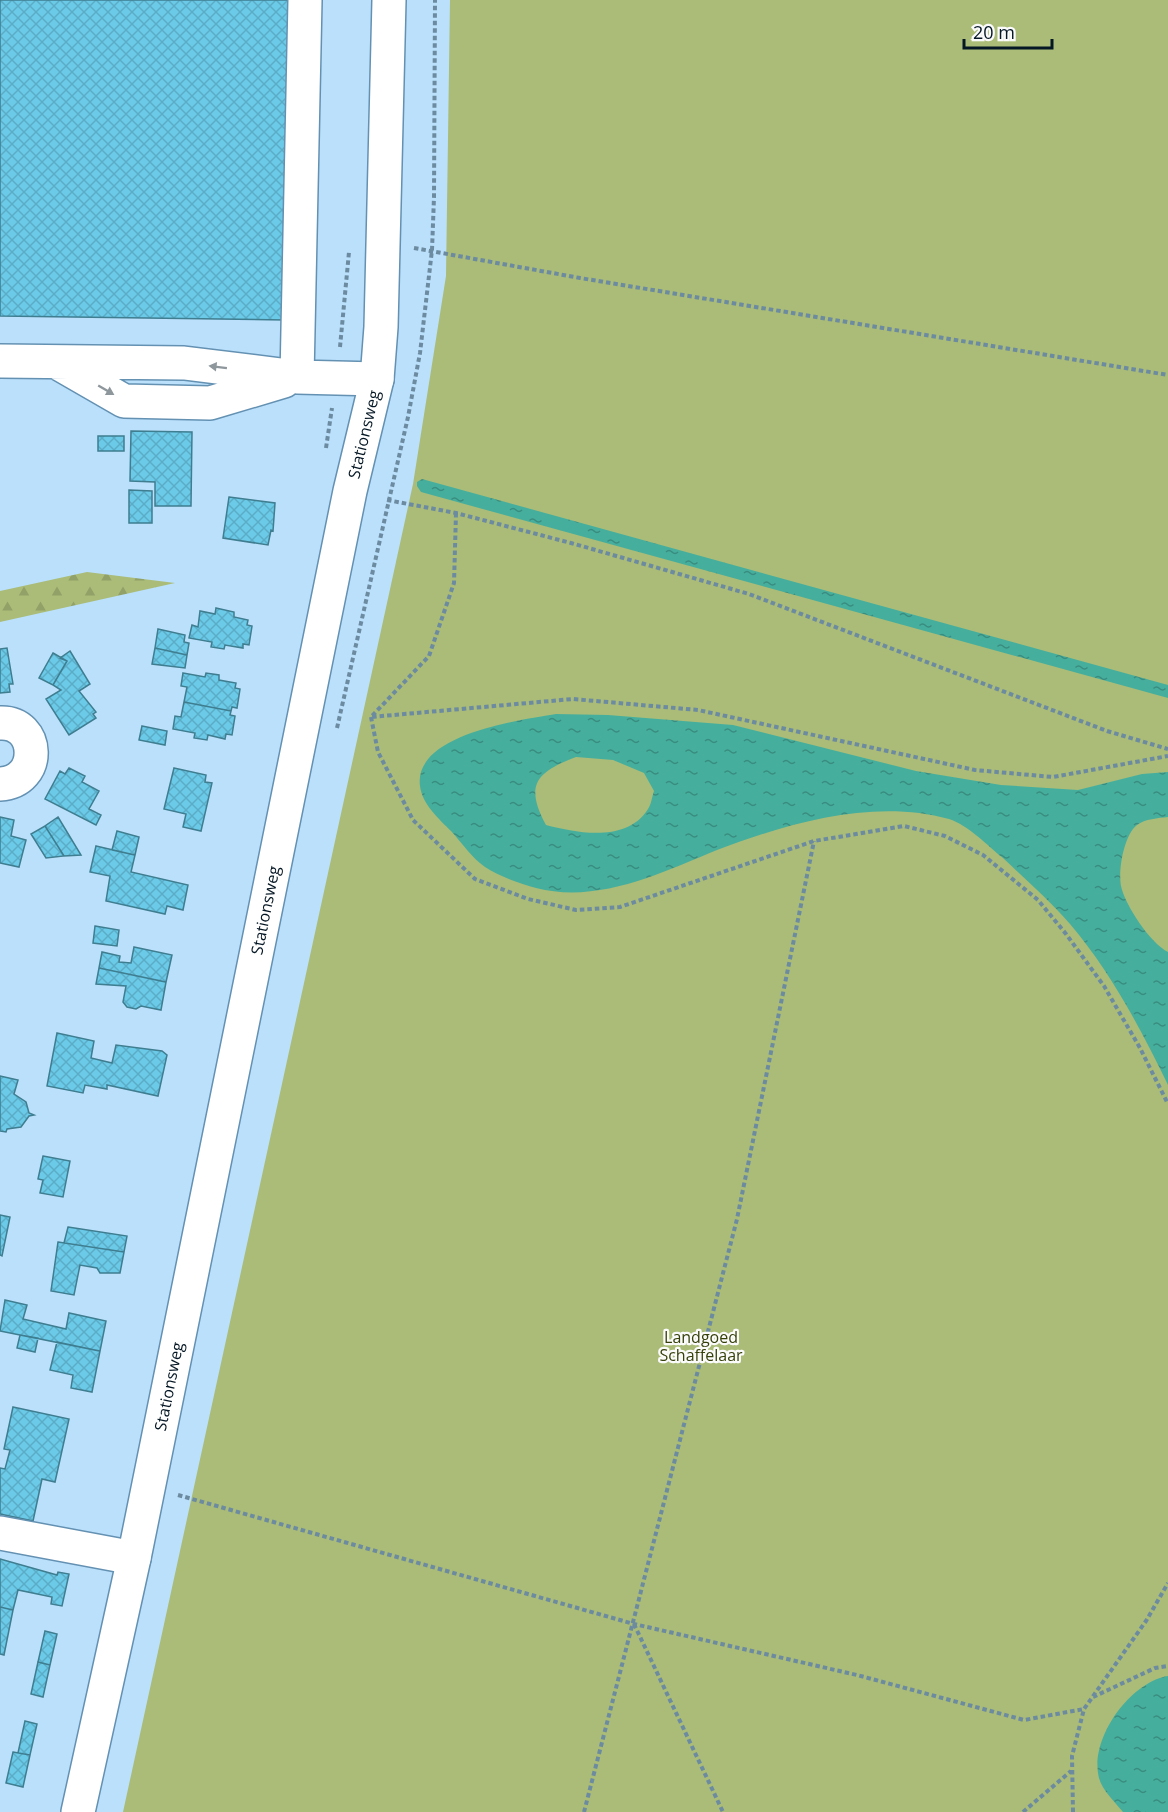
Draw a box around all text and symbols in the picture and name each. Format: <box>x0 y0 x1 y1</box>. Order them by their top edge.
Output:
scale bar <box>964 12 1052 50</box>
text: 20 m <box>973 20 1015 44</box>
one-way arrow <box>209 362 228 372</box>
one-way arrow <box>98 385 114 396</box>
street label: Stationsweg <box>342 388 385 481</box>
street label: Stationsweg <box>245 864 285 957</box>
park label: Landgoed Schaffelaar <box>659 1326 743 1366</box>
street label: Stationsweg <box>149 1340 189 1433</box>

